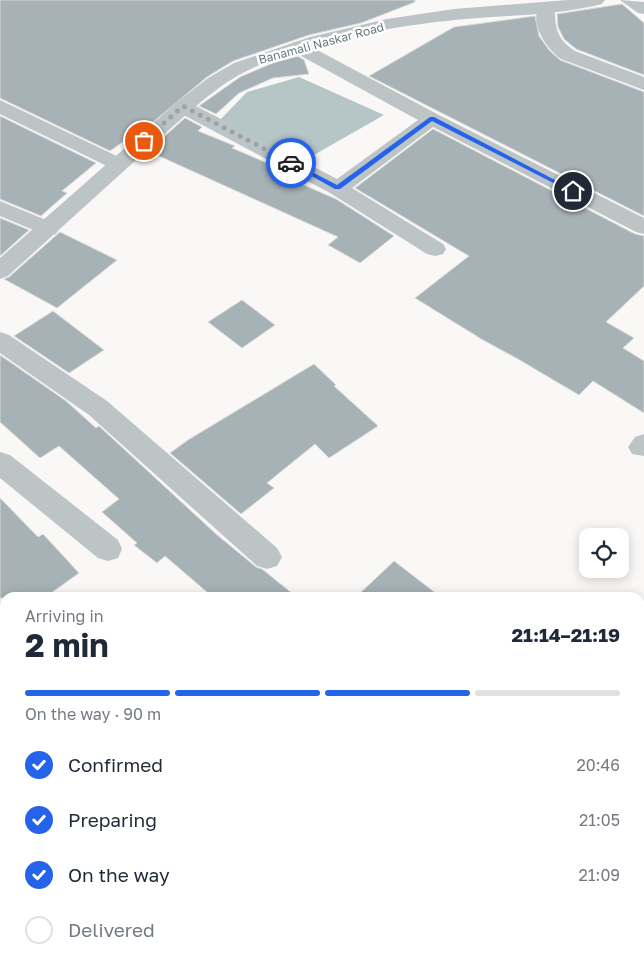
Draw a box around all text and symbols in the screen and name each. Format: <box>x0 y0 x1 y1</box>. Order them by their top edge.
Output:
street label: Banamali Naskar Road <box>257 19 385 67</box>
pin <box>123 120 165 162</box>
icon: bag <box>130 127 158 155</box>
courier <box>266 138 316 188</box>
icon: car <box>277 149 305 177</box>
pin <box>552 170 594 212</box>
icon: home <box>559 177 587 205</box>
map controls <box>579 528 629 578</box>
button: locate <box>579 528 629 578</box>
text: Arriving in <box>25 606 104 626</box>
text: 21:14–21:19 <box>512 623 620 646</box>
text: 2 min <box>25 626 109 664</box>
text: On the way · 90 m <box>25 704 161 724</box>
icon: check <box>25 751 53 779</box>
text: Confirmed <box>68 753 163 776</box>
text: 20:46 <box>577 755 620 775</box>
icon: check <box>25 806 53 834</box>
text: Preparing <box>68 808 157 831</box>
text: 21:05 <box>579 810 620 830</box>
icon: check <box>25 861 53 889</box>
text: On the way <box>68 863 170 886</box>
text: 21:09 <box>579 865 620 885</box>
text: Delivered <box>68 918 155 941</box>

